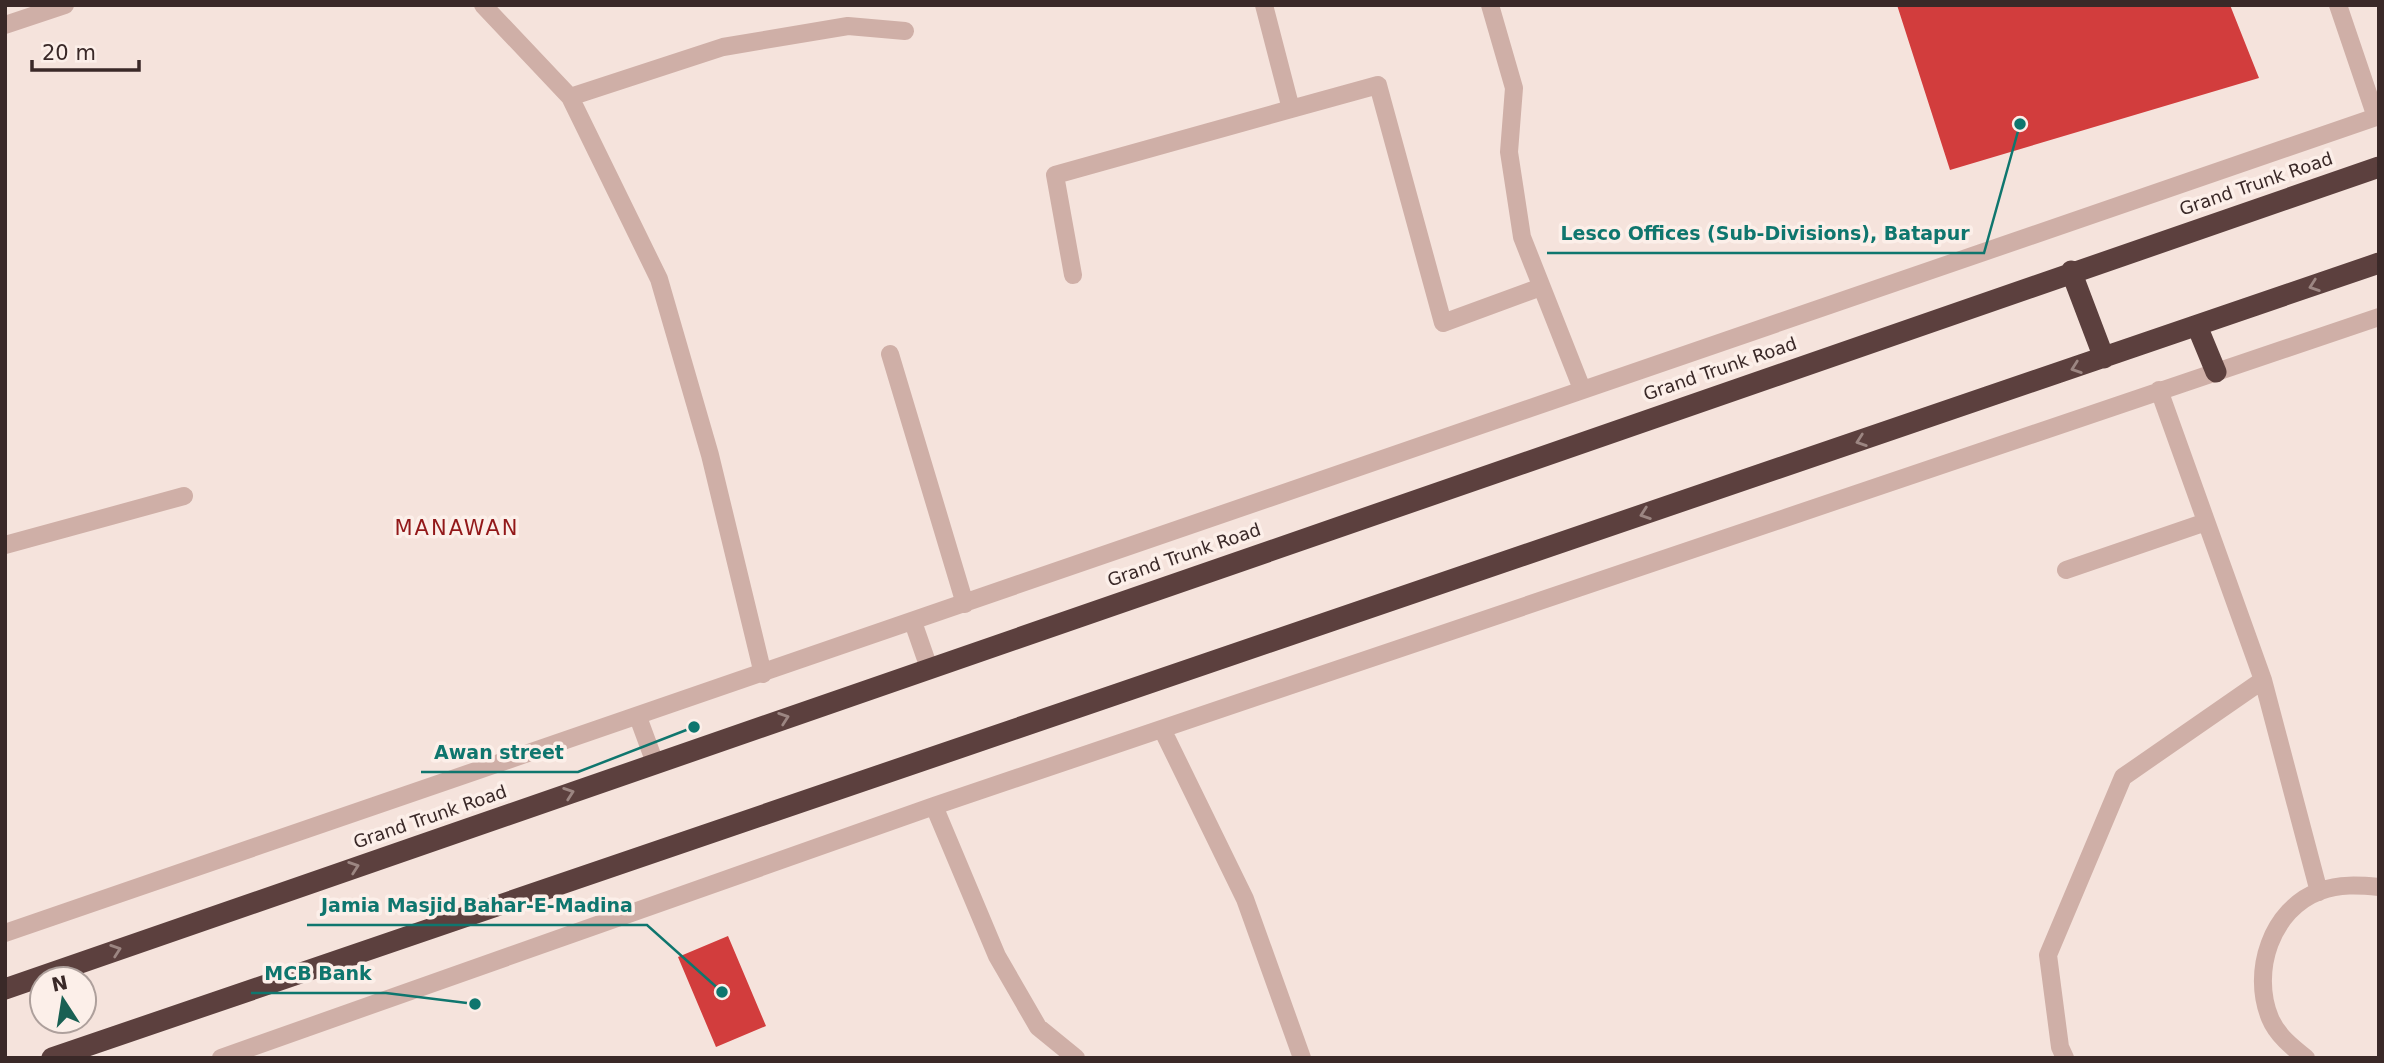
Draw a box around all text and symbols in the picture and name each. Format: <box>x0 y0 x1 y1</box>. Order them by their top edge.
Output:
scale bar <box>32 28 138 72</box>
text: 20 m <box>42 41 96 65</box>
street label: Grand Trunk Road <box>2176 147 2335 220</box>
callout: Lesco Offices (Sub-Divisions), Batapur <box>1547 213 1984 253</box>
text: Lesco Offices (Sub-Divisions), Batapur <box>1560 222 1970 244</box>
one-way arrow <box>2309 278 2321 292</box>
street label: Grand Trunk Road <box>1640 332 1799 405</box>
one-way arrow <box>2070 360 2083 374</box>
one-way arrow <box>1855 433 1867 447</box>
one-way arrow <box>1640 506 1652 521</box>
district label: MANAWAN <box>394 516 520 540</box>
street label: Grand Trunk Road <box>1104 518 1263 591</box>
one-way arrow <box>777 712 789 726</box>
callout: Awan street <box>421 732 578 772</box>
text: Awan street <box>434 741 564 763</box>
street label: Grand Trunk Road <box>350 780 509 853</box>
one-way arrow <box>562 787 574 801</box>
one-way arrow <box>347 861 360 875</box>
callout: Jamia Masjid Bahar-E-Madina <box>307 885 647 925</box>
text: Jamia Masjid Bahar-E-Madina <box>319 894 633 916</box>
one-way arrow <box>109 944 122 958</box>
callout: MCB Bank <box>251 953 386 993</box>
text: MCB Bank <box>264 962 372 984</box>
north arrow <box>28 965 98 1035</box>
text: N <box>49 971 70 996</box>

